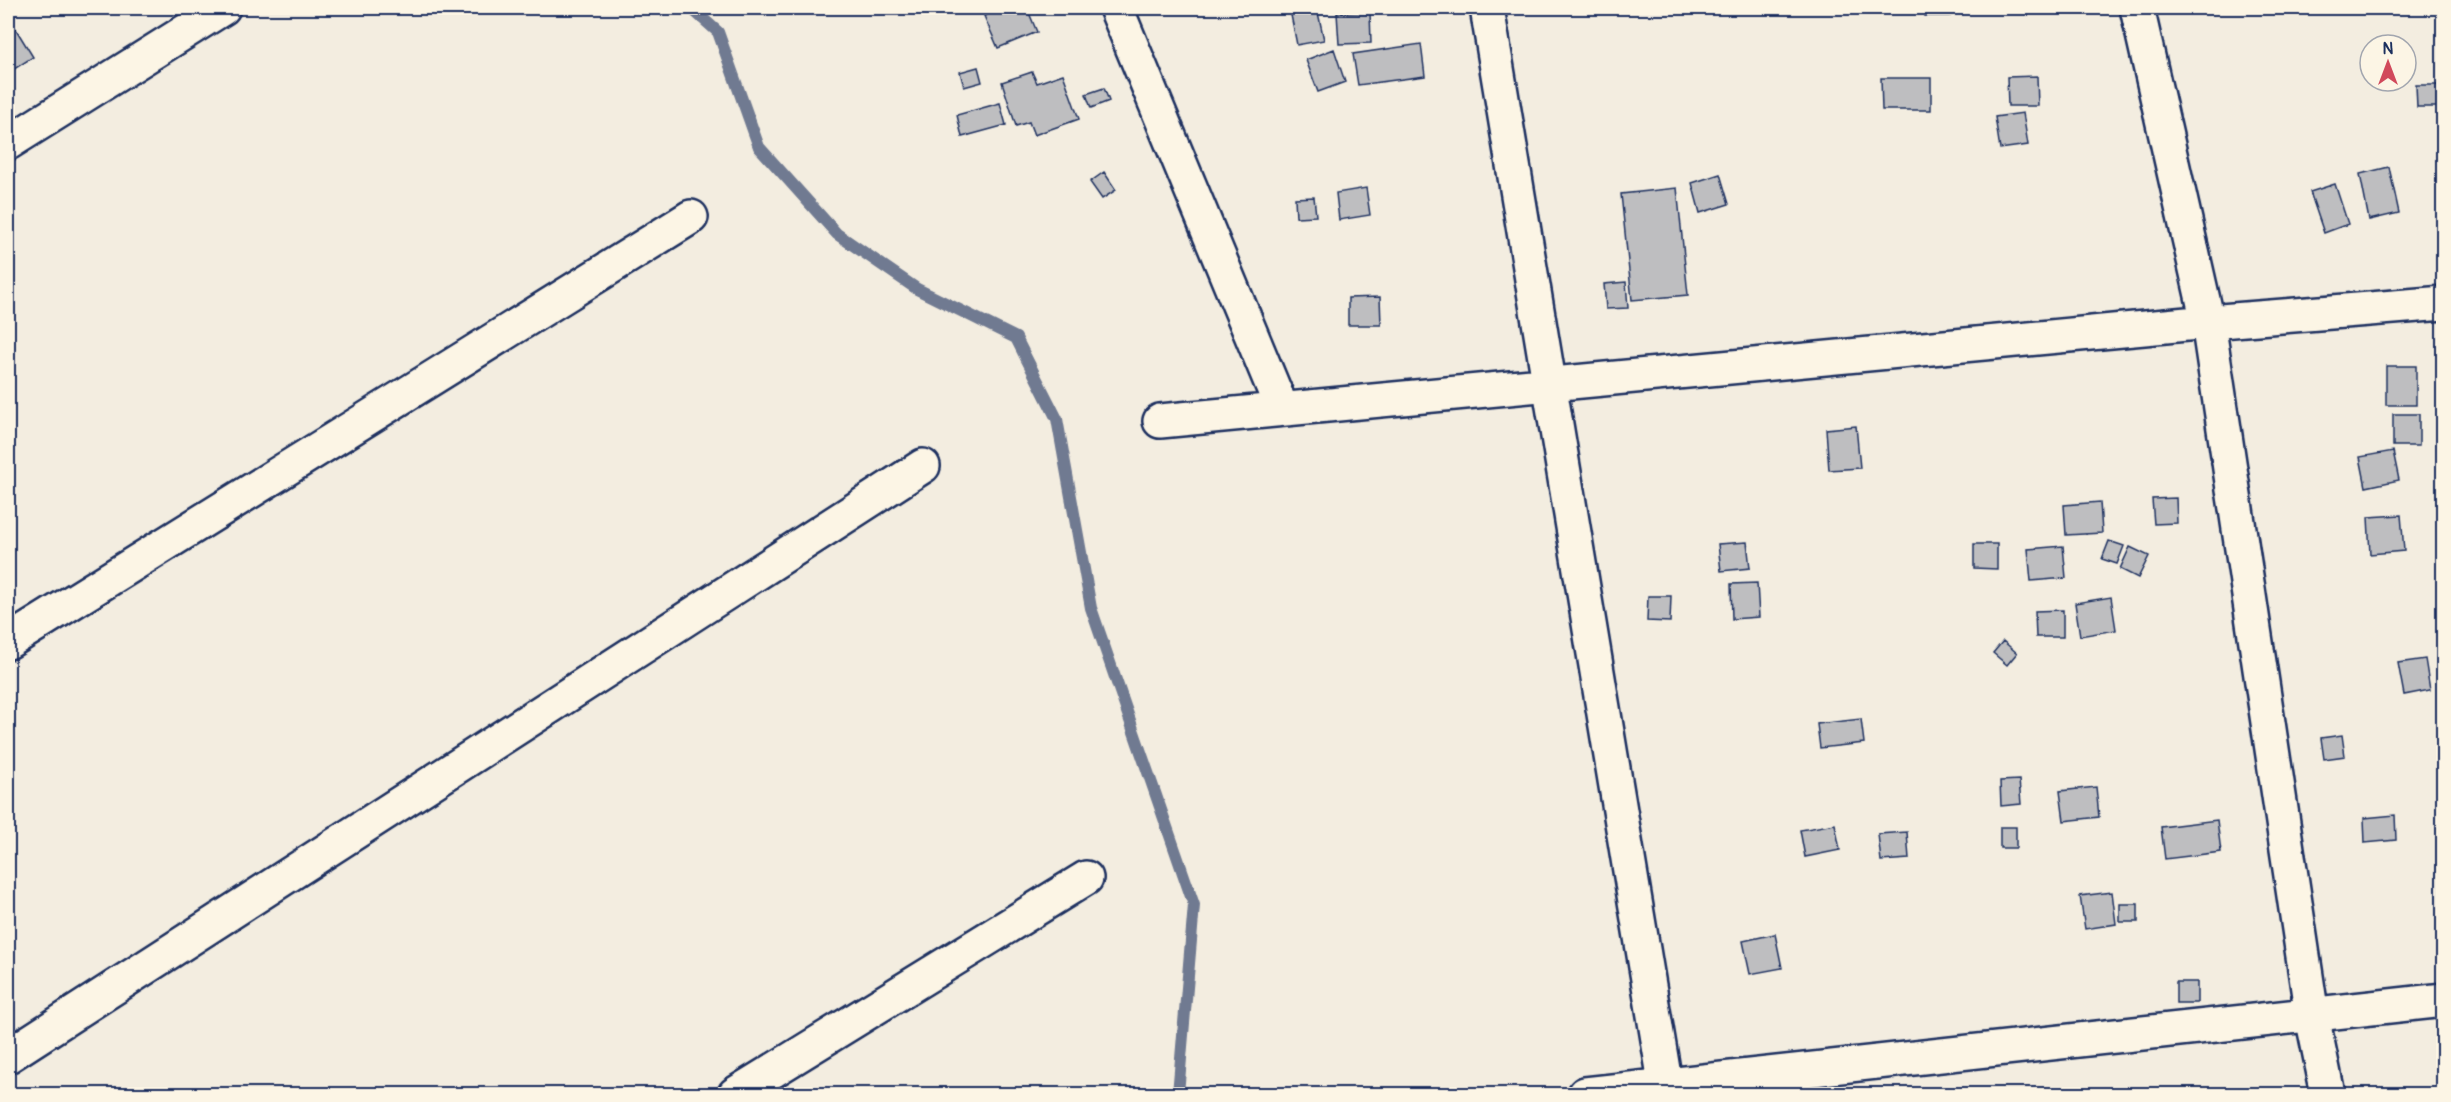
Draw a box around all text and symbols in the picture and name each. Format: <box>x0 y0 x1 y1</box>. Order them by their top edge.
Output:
north arrow <box>2358 33 2418 93</box>
text: N <box>2383 39 2394 59</box>

